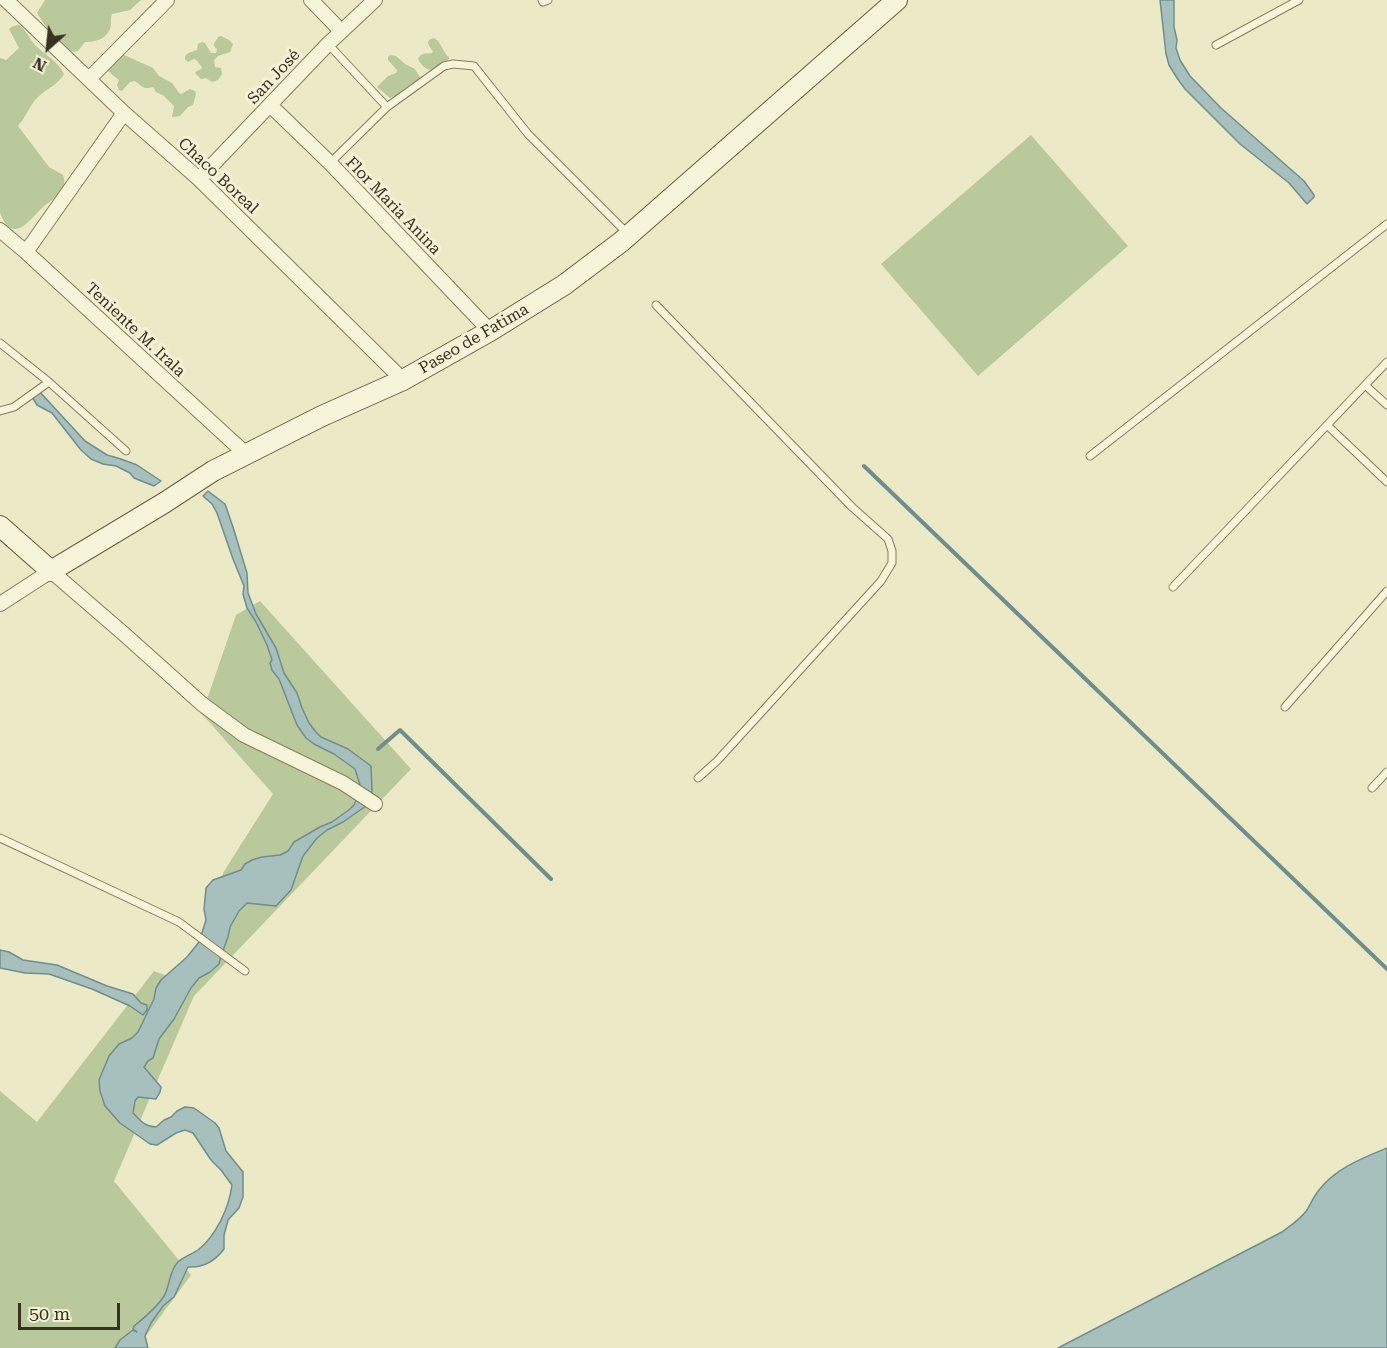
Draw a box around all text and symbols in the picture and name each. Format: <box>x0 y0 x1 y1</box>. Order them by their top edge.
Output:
north arrow <box>18 18 78 78</box>
street label: San José <box>244 46 304 108</box>
text: N <box>30 53 49 76</box>
street label: Chaco Boreal <box>174 134 262 218</box>
street label: Flor Maria Anina <box>341 153 445 259</box>
street label: Teniente M. Irala <box>81 279 189 381</box>
street label: Paseo de Fatima <box>416 300 532 378</box>
scale bar <box>21 1291 123 1329</box>
text: 50 m <box>29 1303 70 1324</box>

